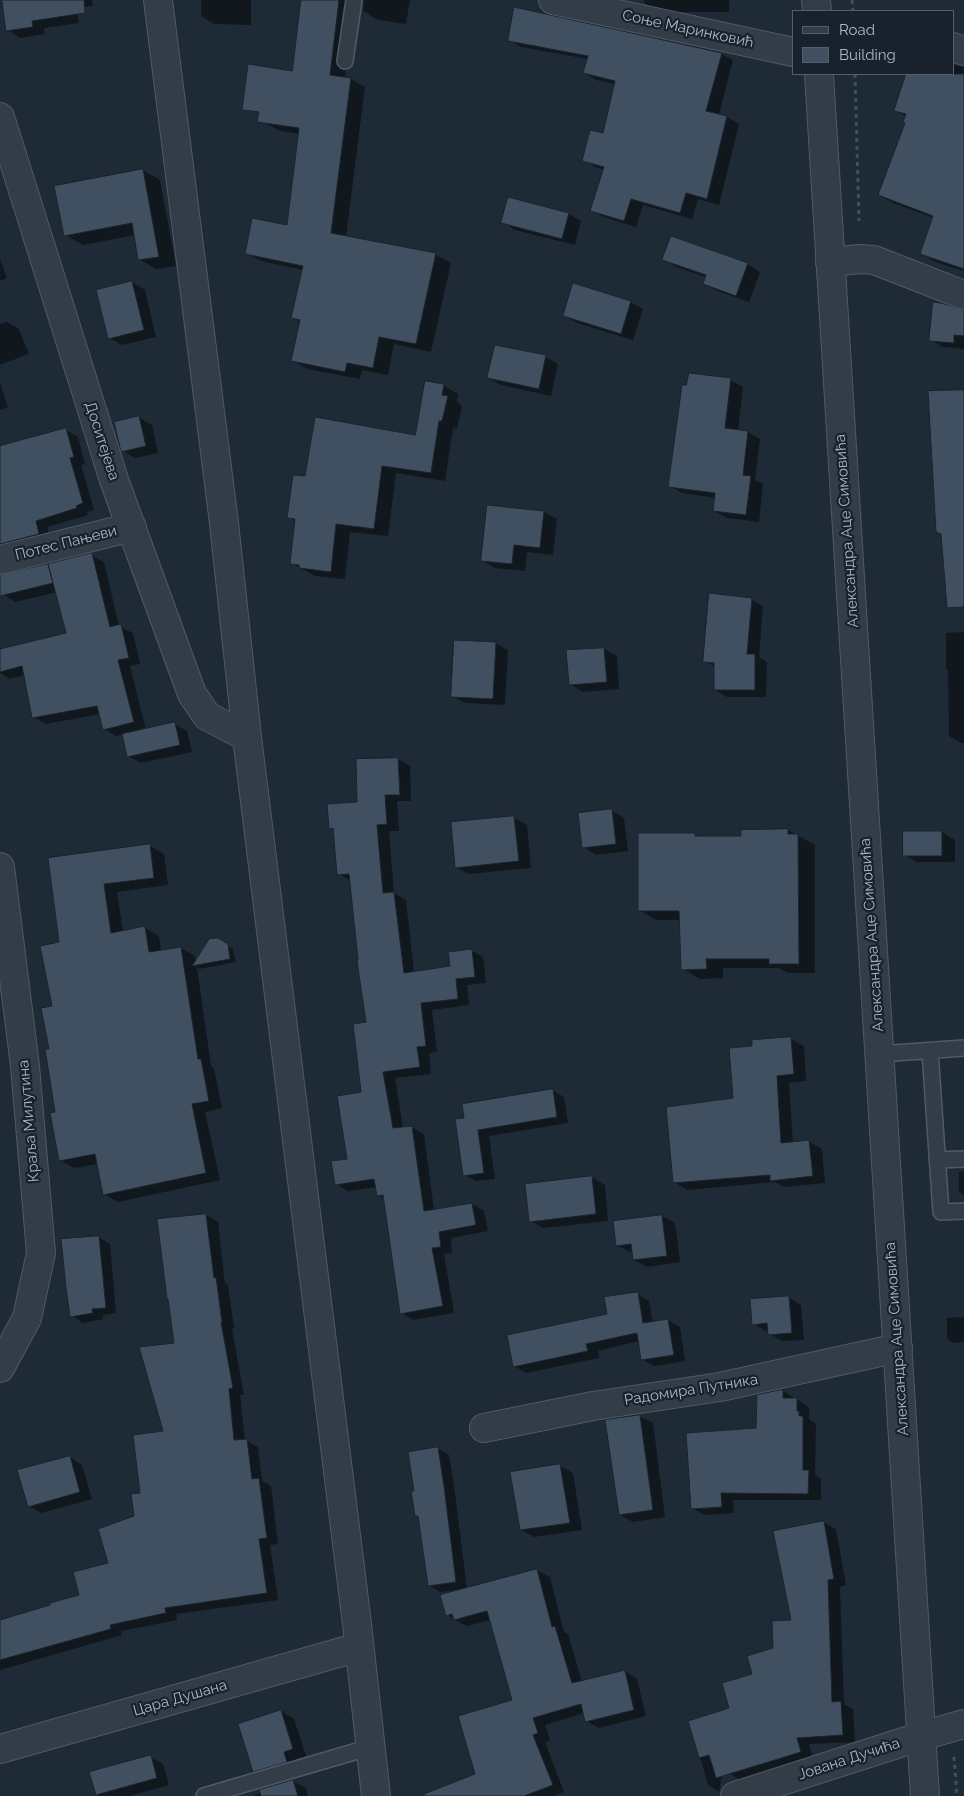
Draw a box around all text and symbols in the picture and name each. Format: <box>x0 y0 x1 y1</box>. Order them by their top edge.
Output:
street label: Соње Маринковић <box>620 6 756 52</box>
legend <box>792 10 954 75</box>
text: Road <box>839 21 875 39</box>
text: Building <box>839 46 896 64</box>
street label: Доситејева <box>81 399 123 483</box>
street label: Александра Аце Симовића <box>831 434 863 628</box>
street label: Потес Пањеви <box>13 522 119 564</box>
street label: Александра Аце Симовића <box>856 838 888 1032</box>
street label: Краља Милутина <box>15 1059 43 1183</box>
street label: Александра Аце Симовића <box>881 1242 913 1436</box>
street label: Радомира Путника <box>623 1371 759 1409</box>
street label: Цара Душана <box>131 1676 229 1720</box>
street label: Јована Дучића <box>796 1734 902 1784</box>

